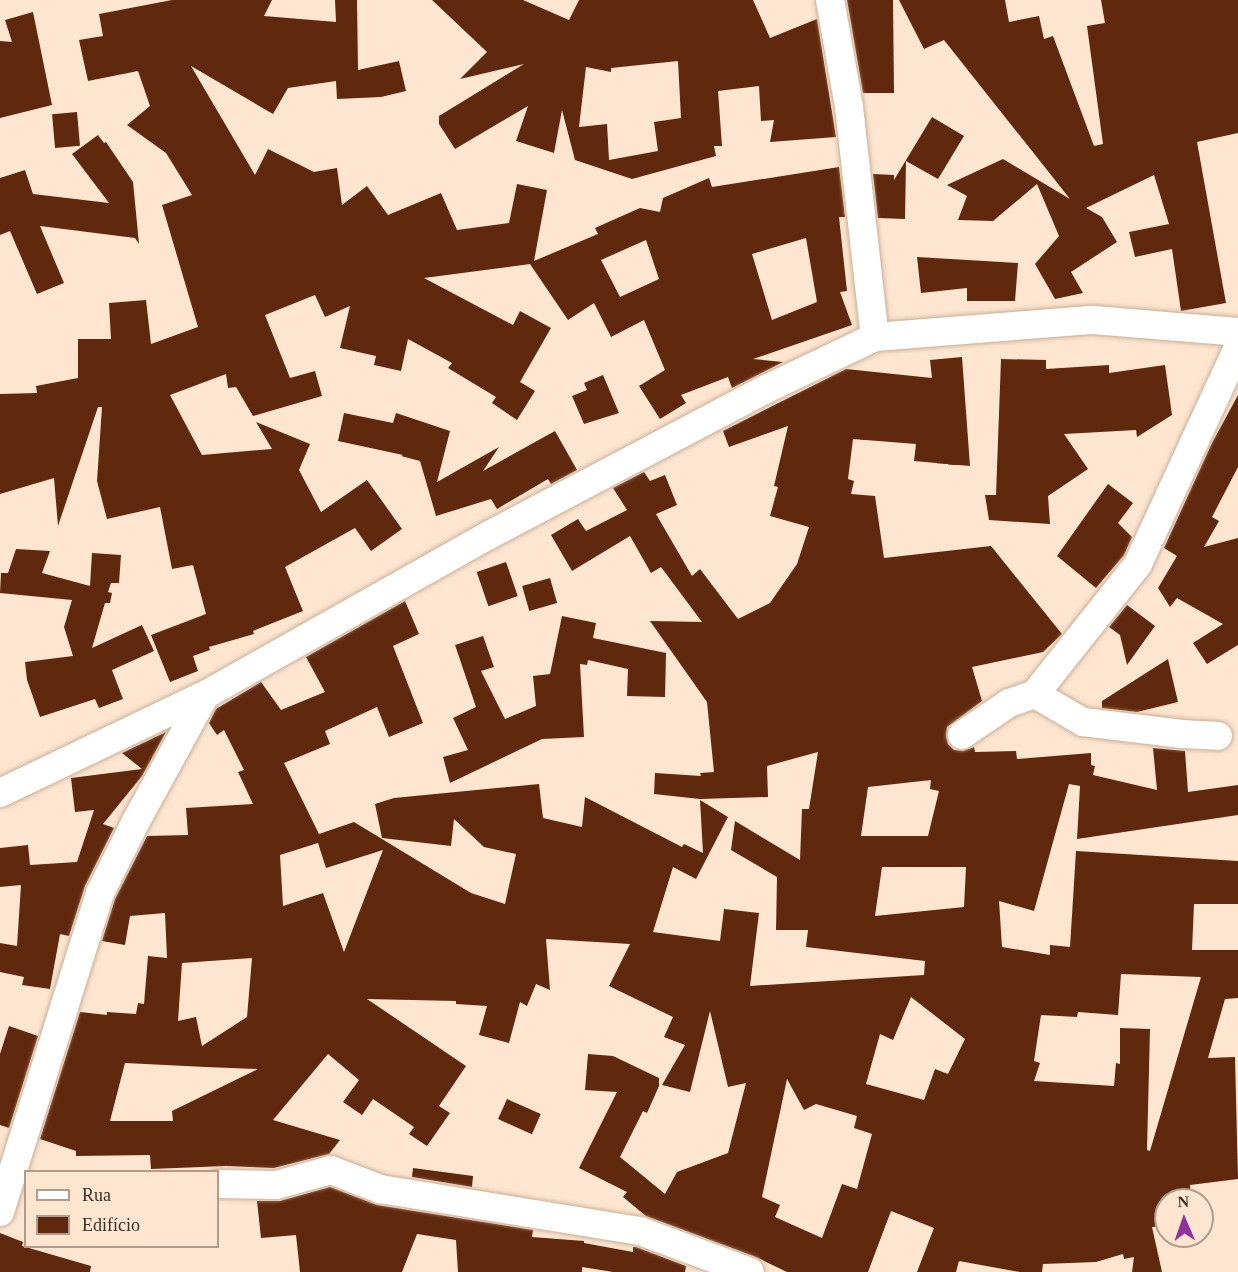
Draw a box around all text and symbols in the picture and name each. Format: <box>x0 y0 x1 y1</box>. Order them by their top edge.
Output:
legend <box>24 1170 219 1248</box>
text: Rua <box>82 1185 111 1205</box>
north arrow <box>1154 1188 1214 1248</box>
text: N <box>1177 1193 1189 1210</box>
text: Edifício <box>82 1215 140 1235</box>

